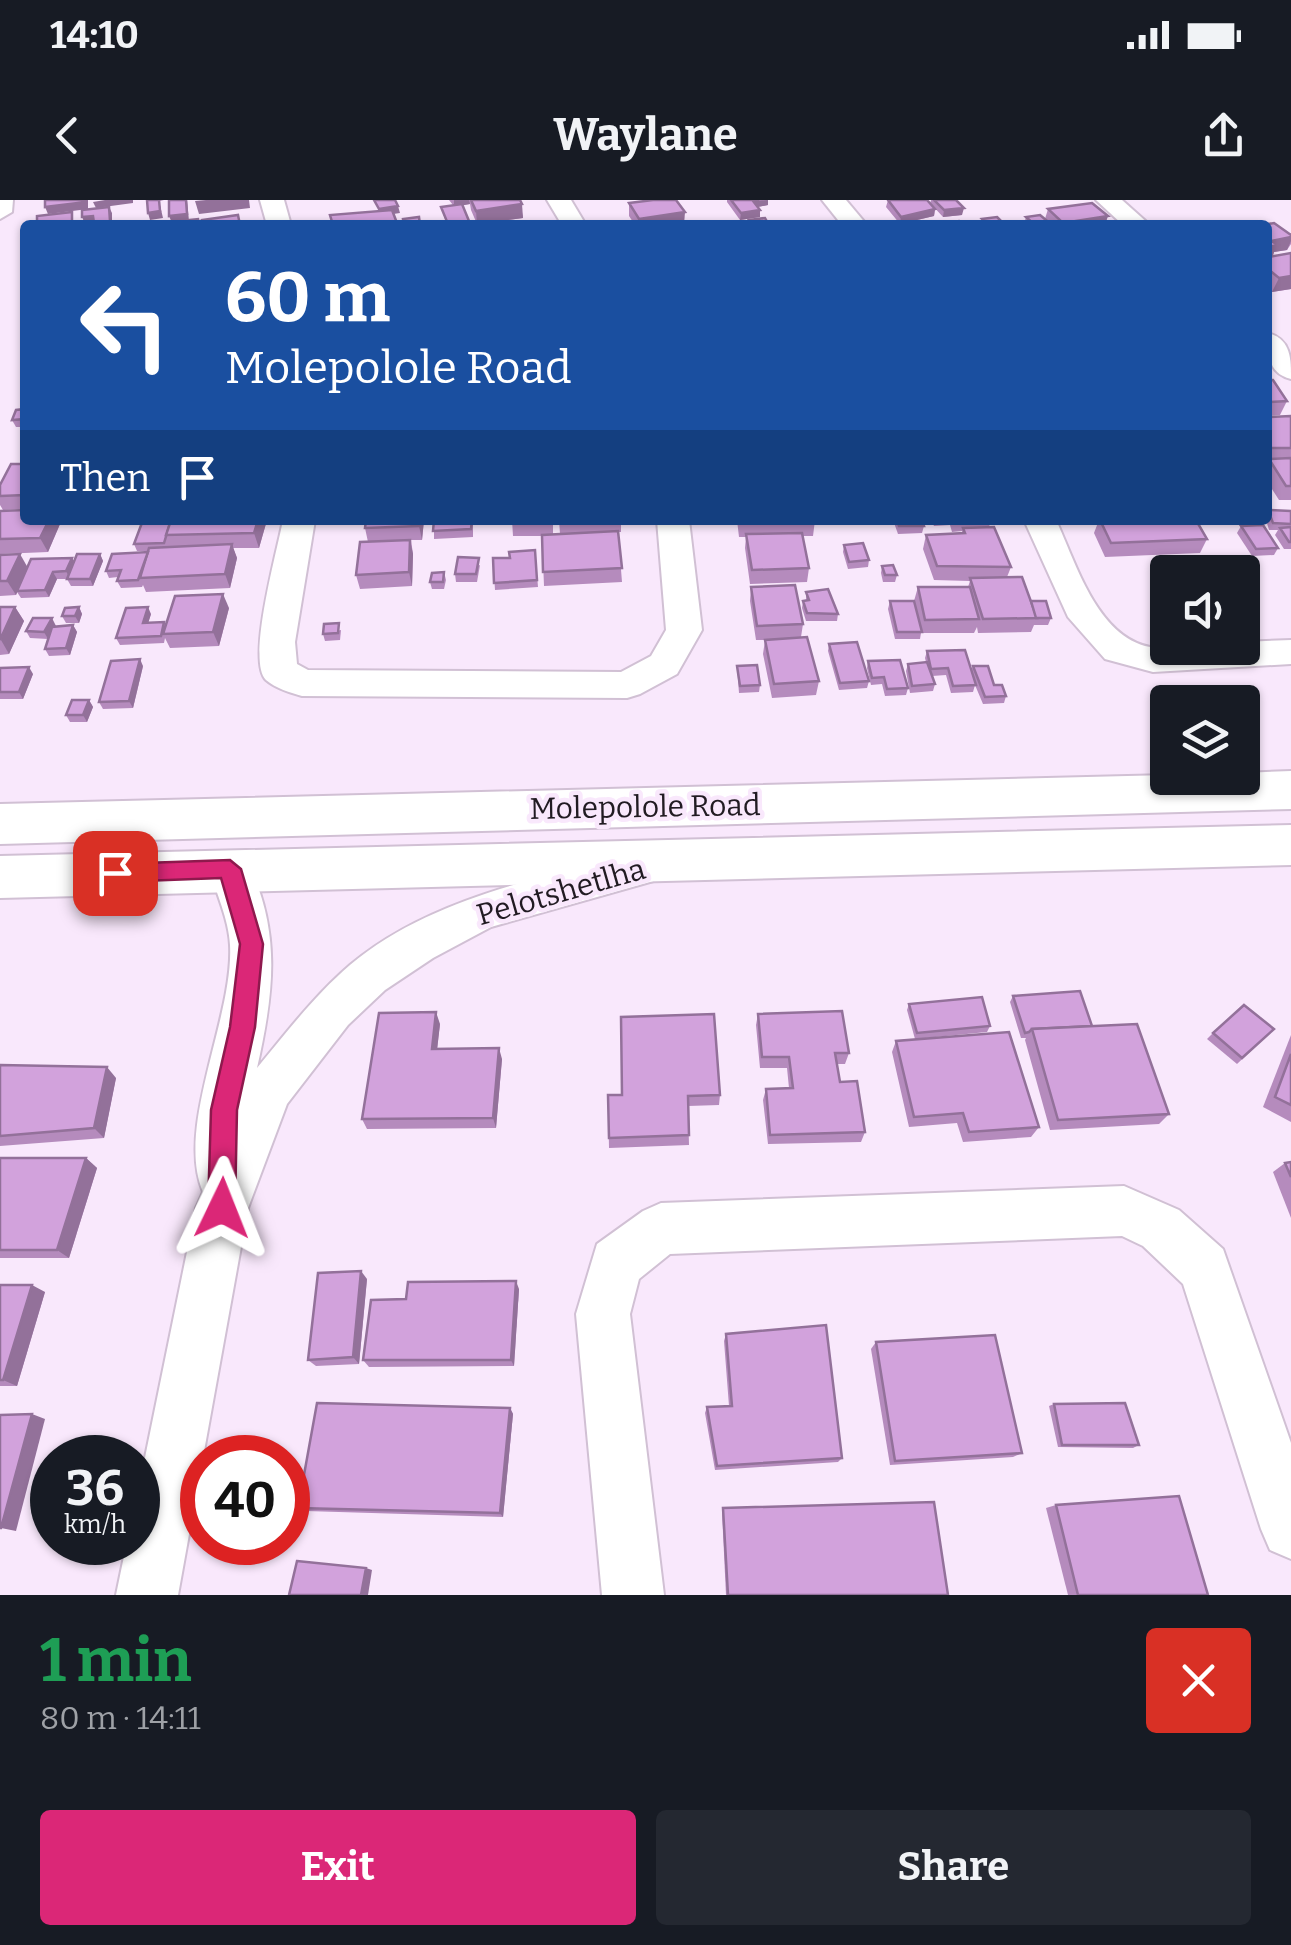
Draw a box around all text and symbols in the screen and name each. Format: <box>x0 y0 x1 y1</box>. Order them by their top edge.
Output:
text: 14:10 <box>50 12 139 58</box>
icon: back <box>40 108 95 163</box>
text: Waylane <box>553 108 738 162</box>
icon: share <box>1196 108 1251 163</box>
text: 60 m <box>225 256 390 340</box>
icon: left <box>60 260 190 390</box>
text: Molepolole Road <box>225 341 572 395</box>
icon: arrive <box>170 450 225 505</box>
text: Then <box>60 455 150 501</box>
map controls <box>1150 555 1260 795</box>
button: sound <box>1150 555 1260 665</box>
button: layers <box>1150 685 1260 795</box>
street label: Molepolole Road <box>529 787 761 827</box>
pin <box>73 831 158 916</box>
icon: arrive <box>88 846 143 901</box>
street label: Pelotshetlha <box>472 851 650 933</box>
position arrow <box>170 1156 274 1260</box>
speed limit sign: 40 <box>180 1435 310 1565</box>
text: 36 <box>66 1458 124 1518</box>
text: km/h <box>64 1510 126 1540</box>
text: 1 min <box>40 1625 192 1697</box>
button: close <box>1146 1628 1251 1733</box>
text: 80 m · 14:11 <box>40 1699 201 1737</box>
button: Exit <box>40 1810 636 1925</box>
button: Share <box>656 1810 1251 1925</box>

